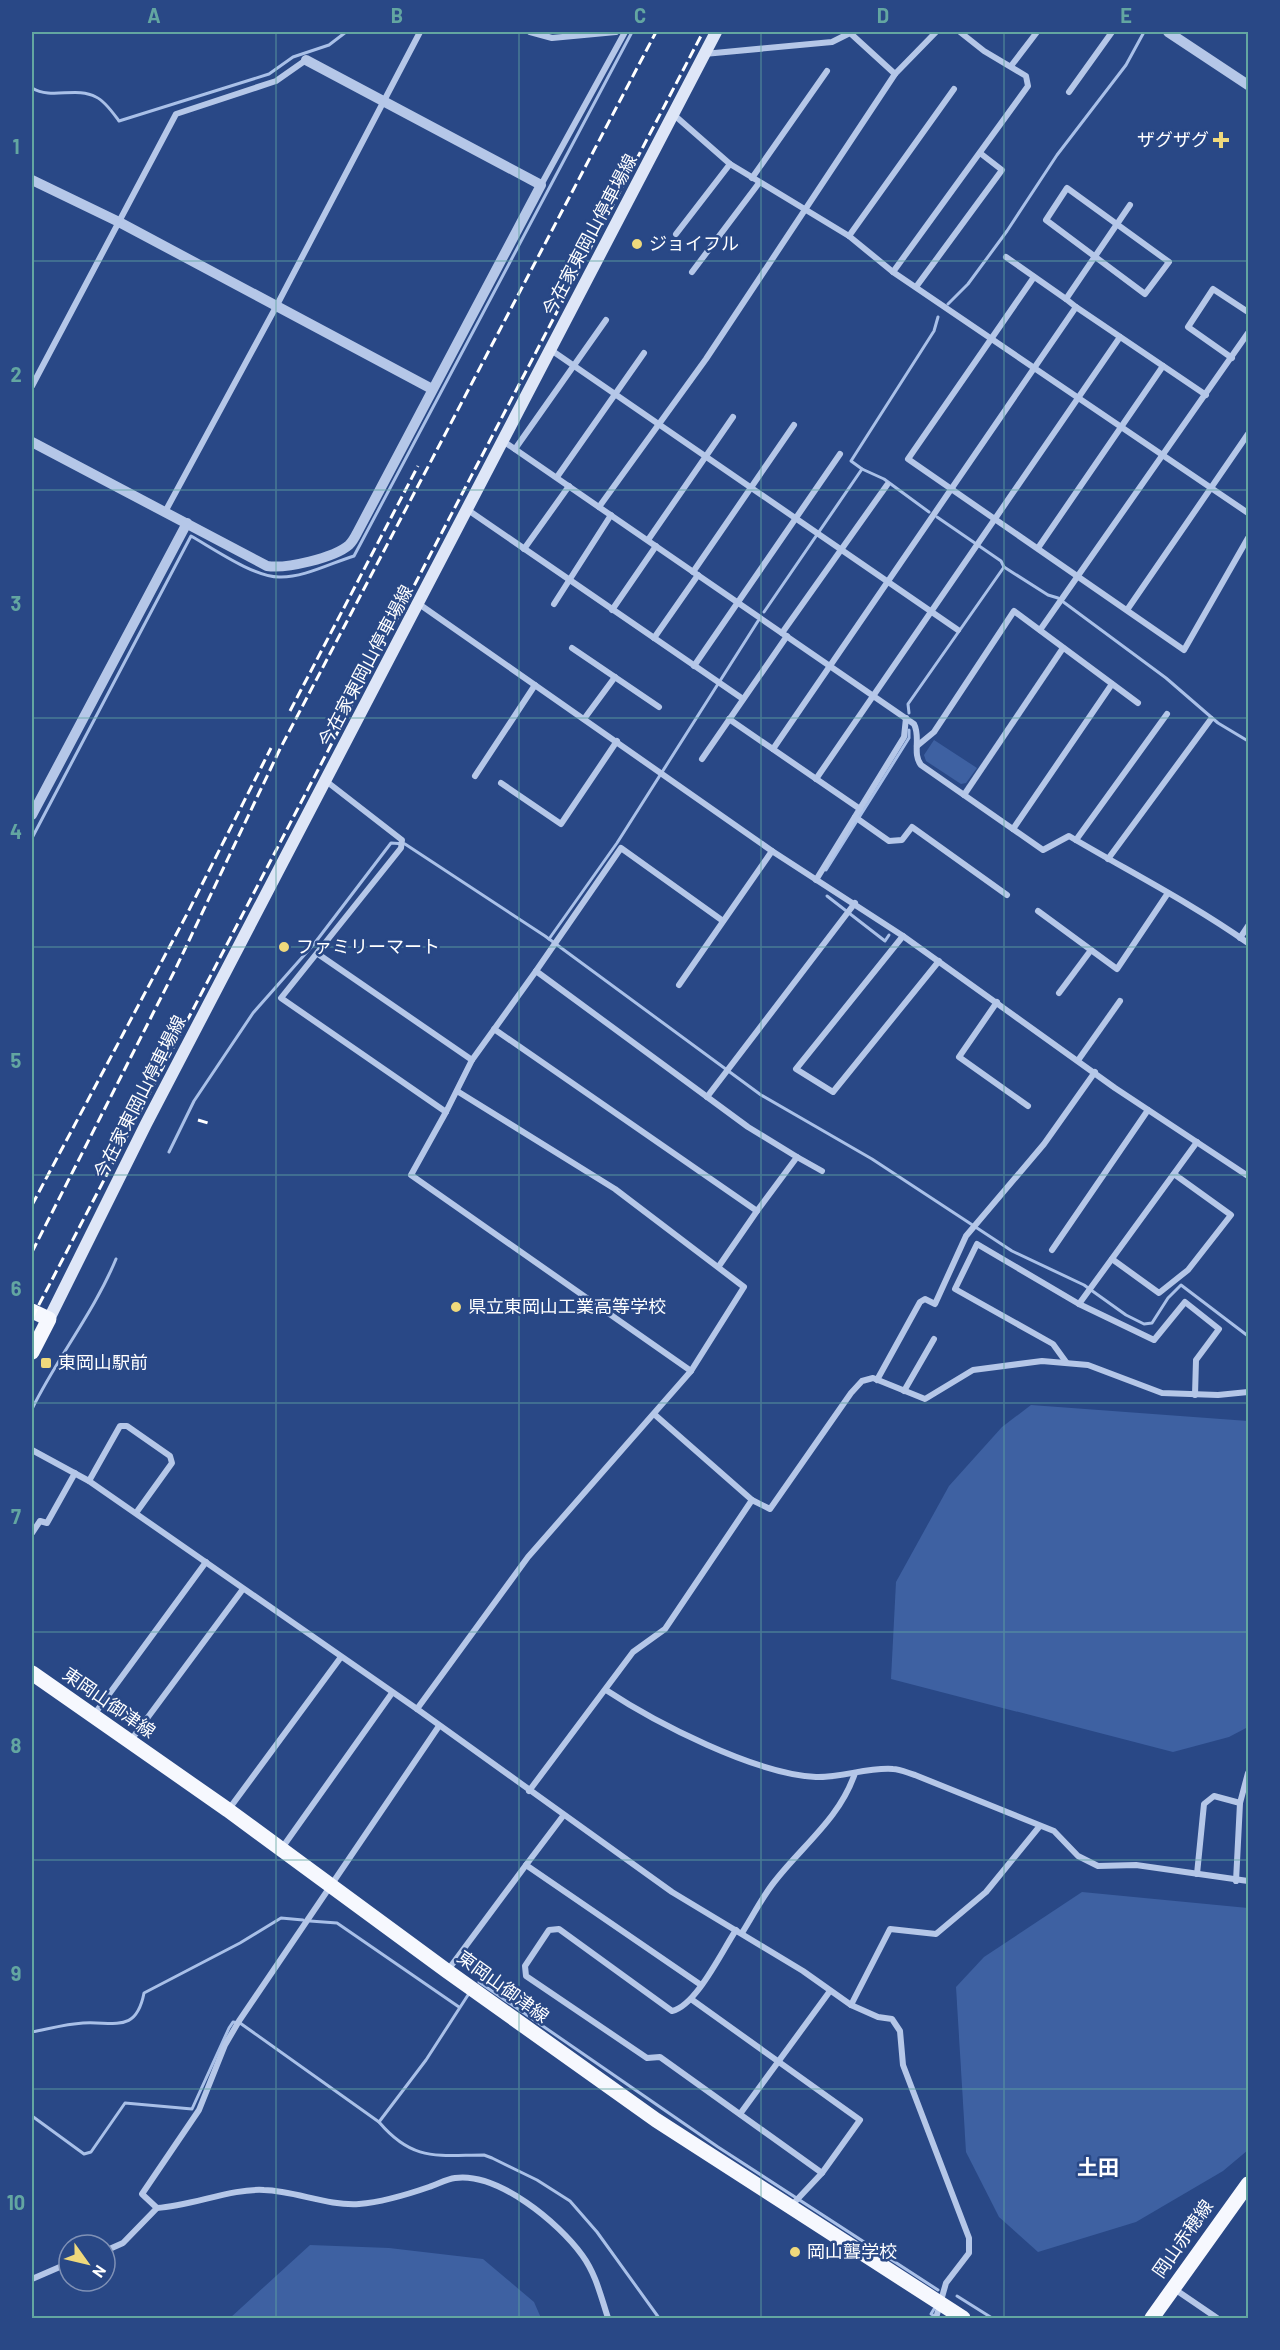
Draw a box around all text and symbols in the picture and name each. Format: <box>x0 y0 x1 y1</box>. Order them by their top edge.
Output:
text: A <box>147 3 161 27</box>
text: B <box>391 3 403 27</box>
text: C <box>634 3 646 27</box>
text: D <box>877 3 889 27</box>
text: E <box>1120 3 1132 27</box>
place label: ザグザグ <box>1137 128 1209 150</box>
marker: ザグザグ <box>1214 133 1228 147</box>
text: 1 <box>12 134 20 158</box>
street label: 今在家東岡山停車場線 <box>537 150 641 319</box>
place label: ジョイフル <box>649 232 739 254</box>
marker: ジョイフル <box>630 237 644 251</box>
text: 2 <box>10 362 22 386</box>
street label: 今在家東岡山停車場線 <box>313 581 417 750</box>
text: 3 <box>11 591 21 615</box>
text: 4 <box>10 819 22 843</box>
place label: ファミリーマート <box>296 935 440 957</box>
marker: ファミリーマート <box>277 940 291 954</box>
street label: 今在家東岡山停車場線 <box>88 1011 190 1182</box>
text: 5 <box>11 1048 22 1072</box>
text: 6 <box>11 1276 22 1300</box>
place label: 県立東岡山工業高等学校 <box>468 1295 666 1317</box>
marker: 県立東岡山工業高等学校 <box>449 1300 463 1314</box>
place label: 東岡山駅前 <box>58 1351 148 1373</box>
marker: 東岡山駅前 <box>39 1356 53 1370</box>
text: 7 <box>11 1504 21 1528</box>
street label: 東岡山御津線 <box>59 1662 160 1742</box>
text: 8 <box>11 1733 22 1757</box>
street label: 東岡山御津線 <box>453 1946 554 2027</box>
text: 9 <box>11 1961 21 1985</box>
district label: 土田 <box>1077 2154 1119 2179</box>
text: 10 <box>7 2190 25 2214</box>
street label: 岡山赤穂線 <box>1147 2195 1217 2282</box>
north arrow <box>57 2233 117 2293</box>
place label: 岡山聾学校 <box>807 2240 897 2262</box>
marker: 岡山聾学校 <box>788 2245 802 2259</box>
text: N <box>89 2262 111 2281</box>

